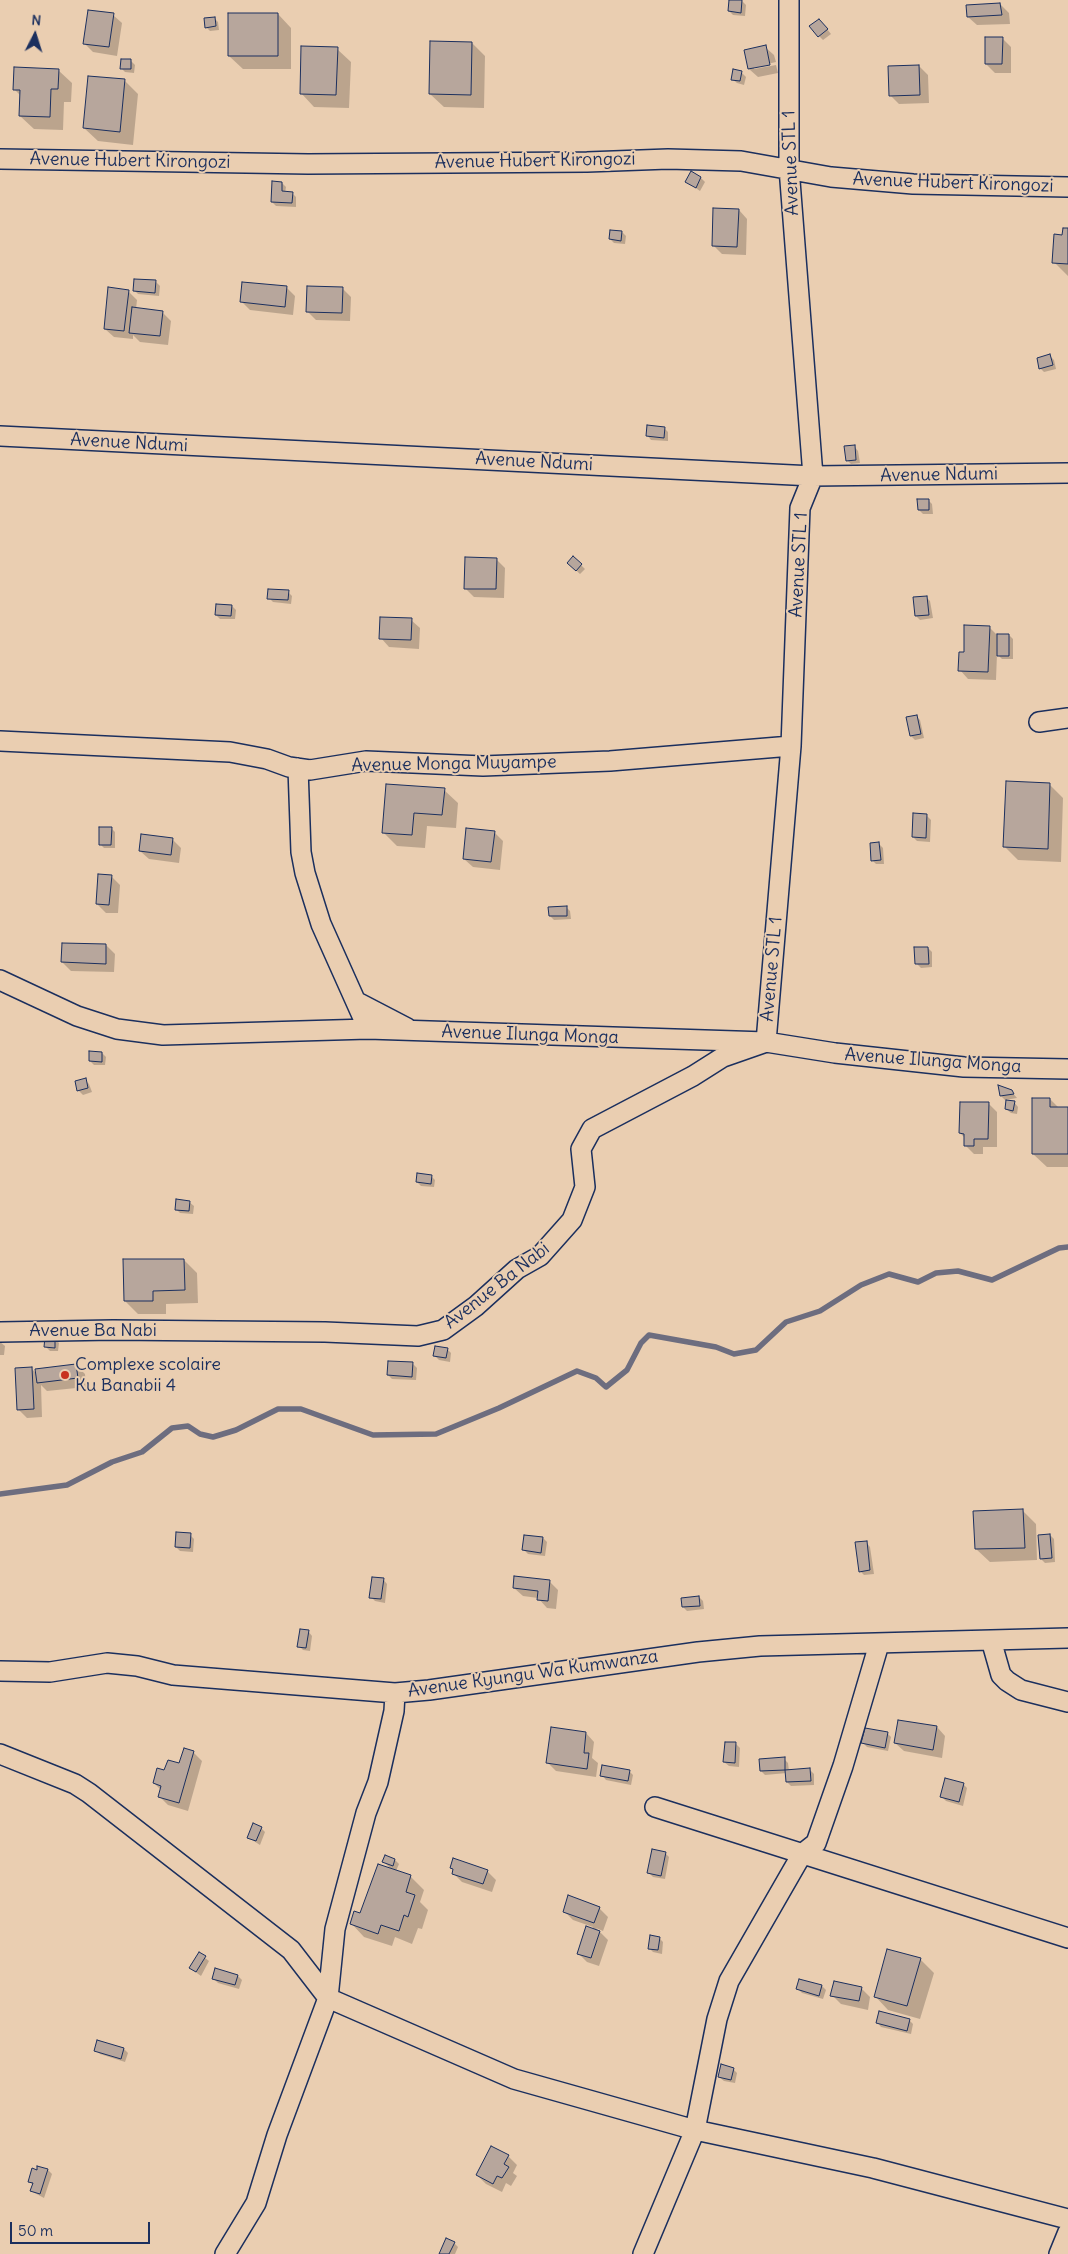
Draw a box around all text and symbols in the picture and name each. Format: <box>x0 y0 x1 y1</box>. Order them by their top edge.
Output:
north arrow <box>10 10 60 60</box>
text: N <box>31 11 42 29</box>
street label: Avenue STL 1 <box>778 110 804 216</box>
street label: Avenue Hubert Kirongozi <box>29 148 231 174</box>
street label: Avenue Hubert Kirongozi <box>434 148 636 174</box>
street label: Avenue Hubert Kirongozi <box>852 169 1054 197</box>
street label: Avenue Ndumi <box>70 429 188 457</box>
street label: Avenue Ndumi <box>475 448 593 476</box>
street label: Avenue Ndumi <box>880 463 998 487</box>
street label: Avenue STL 1 <box>785 512 813 618</box>
street label: Avenue Monga Muyampe <box>351 751 557 777</box>
street label: Avenue STL 1 <box>757 916 787 1022</box>
street label: Avenue Ilunga Monga <box>441 1021 619 1049</box>
street label: Avenue Ilunga Monga <box>844 1044 1022 1078</box>
street label: Avenue Ba Nabi <box>440 1238 554 1334</box>
street label: Avenue Ba Nabi <box>29 1320 157 1342</box>
place label: Complexe scolaire Ku Banabii 4 <box>75 1354 221 1396</box>
marker: Complexe scolaire Ku Banabii 4 <box>59 1369 71 1381</box>
street label: Avenue Kyungu Wa Kumwanza <box>406 1646 660 1702</box>
scale bar <box>12 2212 152 2244</box>
text: 50 m <box>18 2221 53 2240</box>

